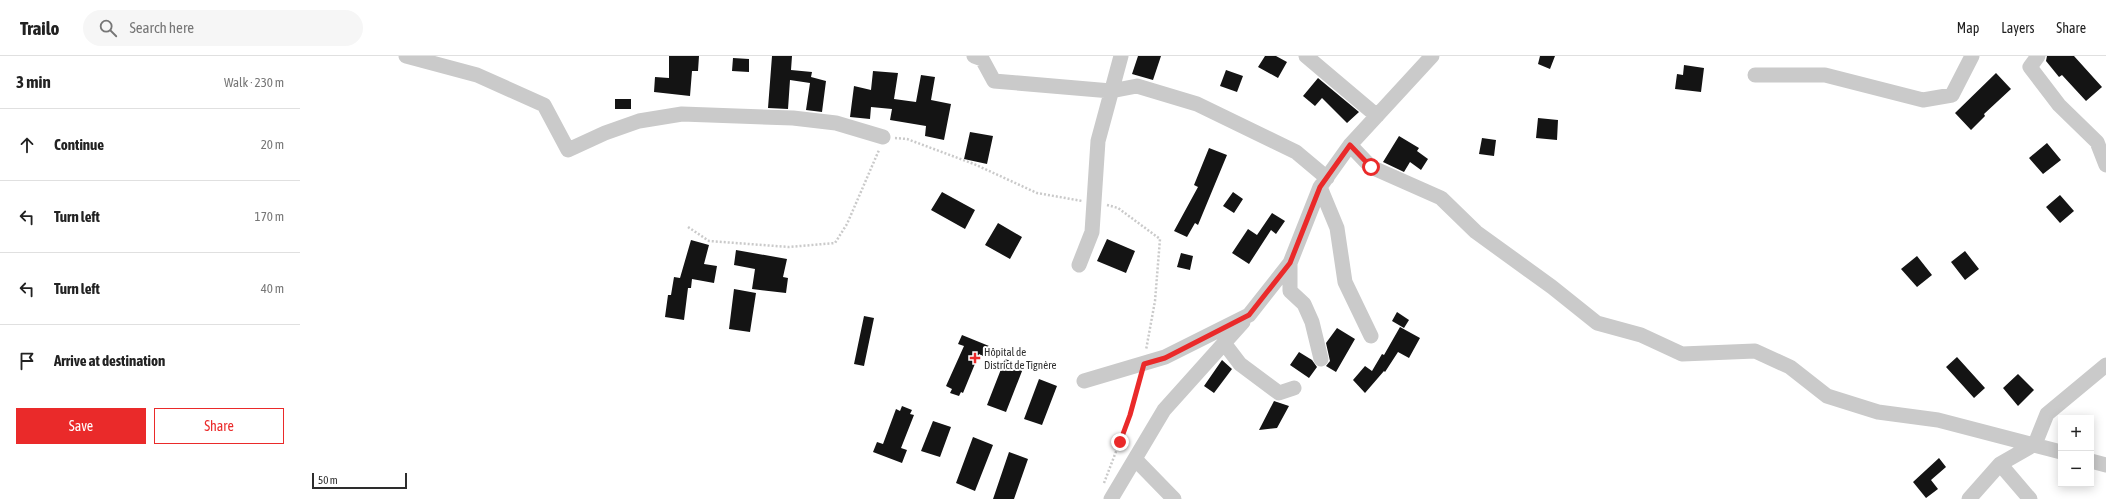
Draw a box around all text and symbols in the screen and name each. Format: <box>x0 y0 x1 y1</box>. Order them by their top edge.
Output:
search box <box>83 10 363 46</box>
text: Trailo <box>20 17 59 39</box>
icon: search <box>97 17 119 39</box>
text: Search here <box>129 19 194 36</box>
text: Map <box>1957 20 1979 36</box>
text: Layers <box>2001 20 2034 36</box>
text: Share <box>2056 20 2086 36</box>
text: 3 min <box>16 72 51 92</box>
text: Walk · 230 m <box>224 75 284 90</box>
icon: ahead <box>16 134 38 156</box>
text: Continue <box>54 136 104 153</box>
text: 20 m <box>261 137 284 152</box>
route start <box>1362 158 1380 176</box>
icon: left <box>16 206 38 228</box>
text: Turn left <box>54 208 100 225</box>
text: 170 m <box>255 209 284 224</box>
icon: left <box>16 278 38 300</box>
text: Turn left <box>54 280 100 297</box>
text: 40 m <box>261 281 284 296</box>
place label: Hôpital de District de Tignère <box>984 346 1056 371</box>
icon: arrive <box>16 350 38 372</box>
text: Arrive at destination <box>54 352 165 369</box>
marker: Hôpital de District de Tignère <box>969 352 981 364</box>
button: Save <box>16 408 146 444</box>
button: Share <box>154 408 284 444</box>
map controls <box>2058 415 2094 487</box>
button: + <box>2058 415 2094 451</box>
route end <box>1111 433 1129 451</box>
button: − <box>2058 451 2094 487</box>
scale bar <box>312 471 407 490</box>
text: 50 m <box>318 474 338 486</box>

